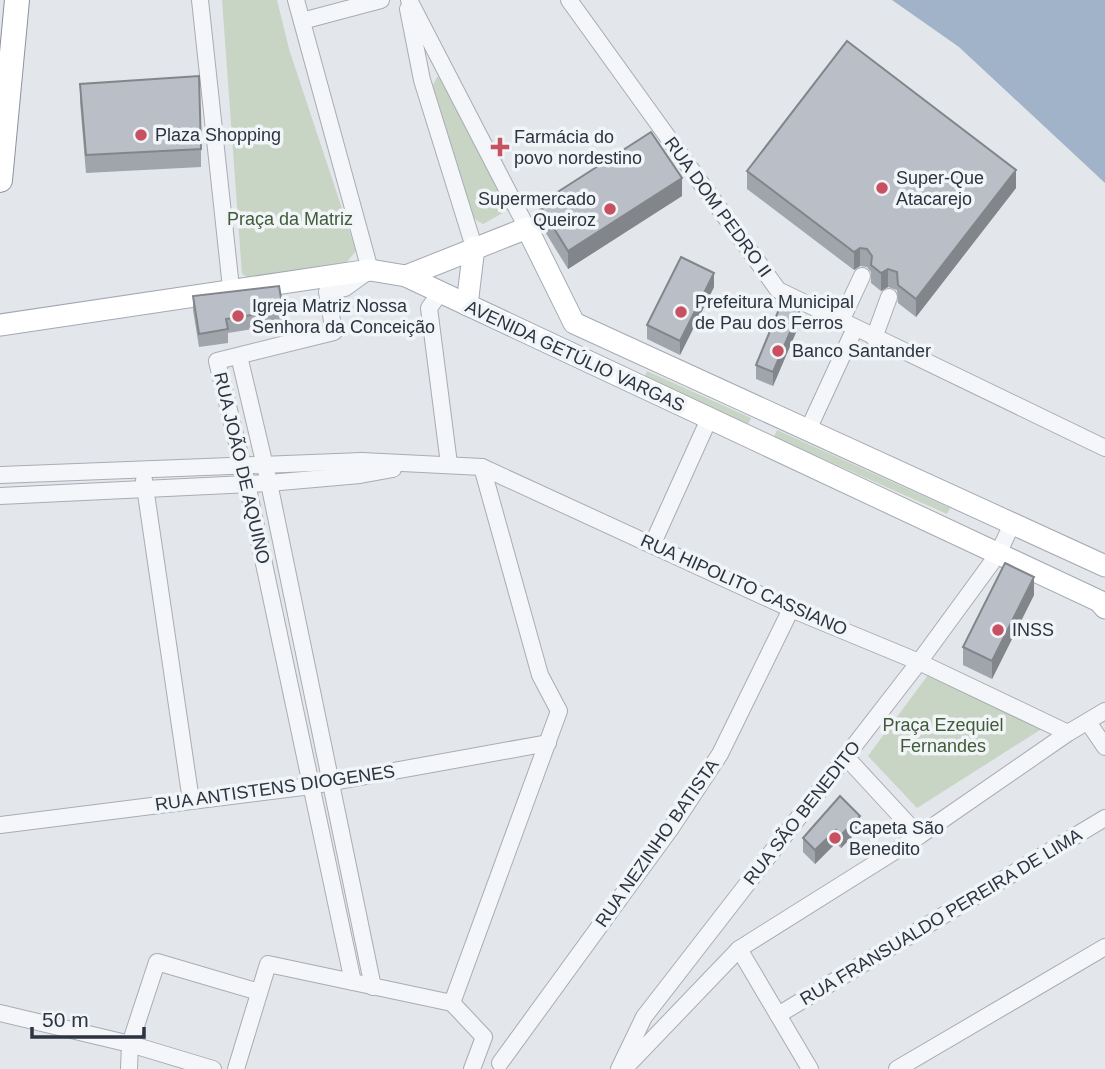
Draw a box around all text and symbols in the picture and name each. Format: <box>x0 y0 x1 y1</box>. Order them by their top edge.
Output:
place label: Plaza Shopping <box>155 125 281 145</box>
marker: Plaza Shopping <box>133 127 149 143</box>
place label: Farmácia do povo nordestino <box>514 127 642 168</box>
street label: RUA DOM PEDRO II <box>661 133 775 281</box>
marker: Farmácia do povo nordestino <box>492 139 508 155</box>
place label: Super-Que Atacarejo <box>896 168 984 209</box>
marker: Super-Que Atacarejo <box>874 180 890 196</box>
place label: Supermercado Queiroz <box>478 189 596 230</box>
marker: Supermercado Queiroz <box>602 201 618 217</box>
park label: Praça da Matriz <box>227 209 353 229</box>
place label: Prefeitura Municipal de Pau dos Ferros <box>695 292 854 333</box>
street label: AVENIDA GETÚLIO VARGAS <box>462 295 688 416</box>
place label: Igreja Matriz Nossa Senhora da Conceição <box>252 296 435 337</box>
marker: Prefeitura Municipal de Pau dos Ferros <box>673 304 689 320</box>
marker: Igreja Matriz Nossa Senhora da Conceição <box>230 308 246 324</box>
place label: Banco Santander <box>792 341 931 361</box>
marker: Banco Santander <box>770 343 786 359</box>
street label: RUA JOÃO DE AQUINO <box>210 370 275 566</box>
street label: RUA HIPOLITO CASSIANO <box>638 530 850 640</box>
place label: INSS <box>1012 620 1054 640</box>
marker: INSS <box>990 622 1006 638</box>
park label: Praça Ezequiel Fernandes <box>882 715 1004 756</box>
street label: RUA SÃO BENEDITO <box>739 737 864 889</box>
street label: RUA NEZINHO BATISTA <box>591 755 723 931</box>
street label: RUA ANTISTENS DIOGENES <box>154 761 396 815</box>
place label: Capeta São Benedito <box>849 818 944 859</box>
street label: RUA FRANSUALDO PEREIRA DE LIMA <box>797 825 1085 1009</box>
marker: Capeta São Benedito <box>827 830 843 846</box>
scale bar <box>32 996 144 1040</box>
text: 50 m <box>42 1008 89 1031</box>

